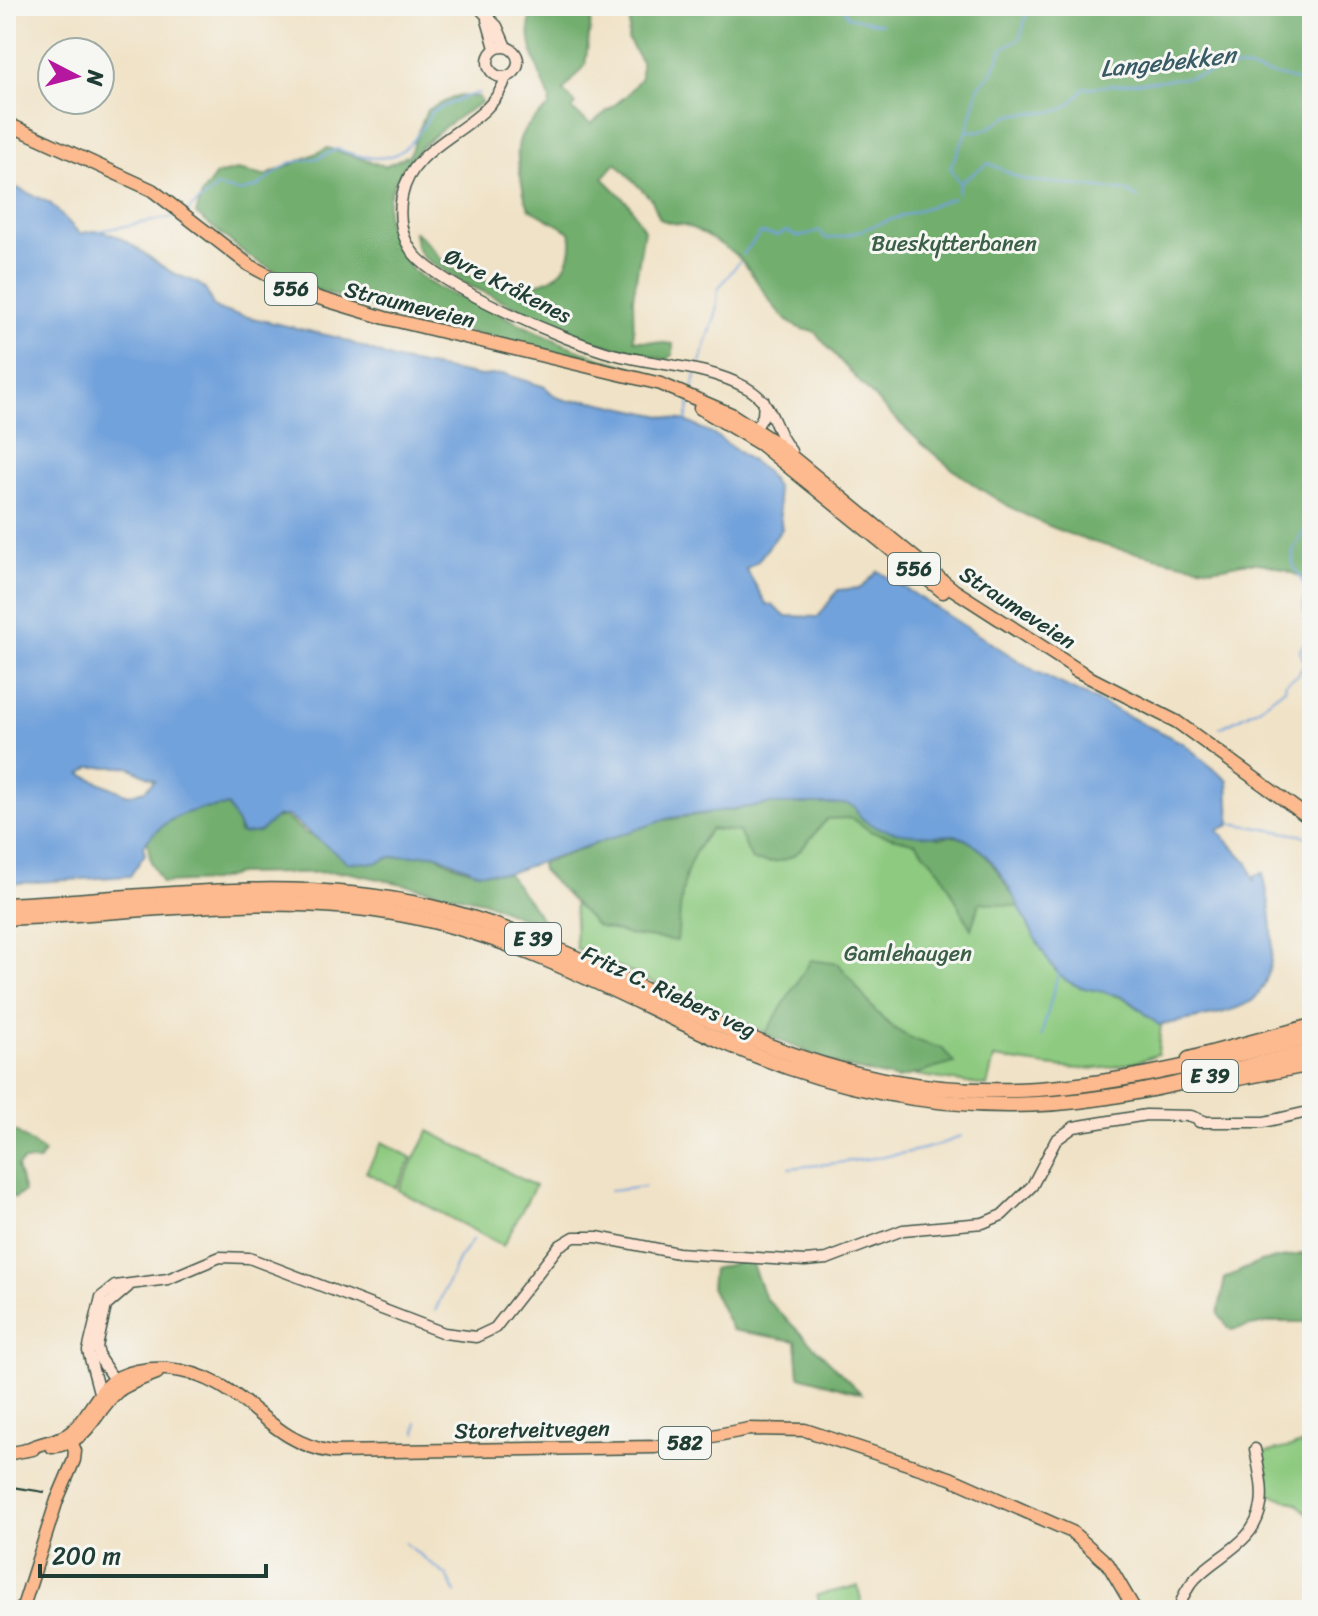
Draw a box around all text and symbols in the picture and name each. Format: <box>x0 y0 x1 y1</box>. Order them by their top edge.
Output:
water label: Langebekken <box>1098 34 1241 90</box>
north arrow <box>36 36 116 116</box>
text: N <box>75 67 116 88</box>
park label: Bueskytterbanen <box>871 224 1037 263</box>
street label: Øvre Kråkenes <box>437 237 578 334</box>
street label: Straumeveien <box>341 269 479 340</box>
road number: 556 <box>265 273 317 305</box>
road number: 556 <box>888 553 940 585</box>
street label: Straumeveien <box>951 555 1084 660</box>
road number: E 39 <box>505 923 561 955</box>
street label: Fritz C. Riebers veg <box>575 934 762 1049</box>
park label: Gamlehaugen <box>844 934 972 973</box>
road number: E 39 <box>1182 1060 1238 1092</box>
street label: Storetveitvegen <box>454 1409 610 1450</box>
road number: 582 <box>659 1427 711 1459</box>
scale bar <box>40 1528 266 1578</box>
text: 200 m <box>52 1535 121 1577</box>

